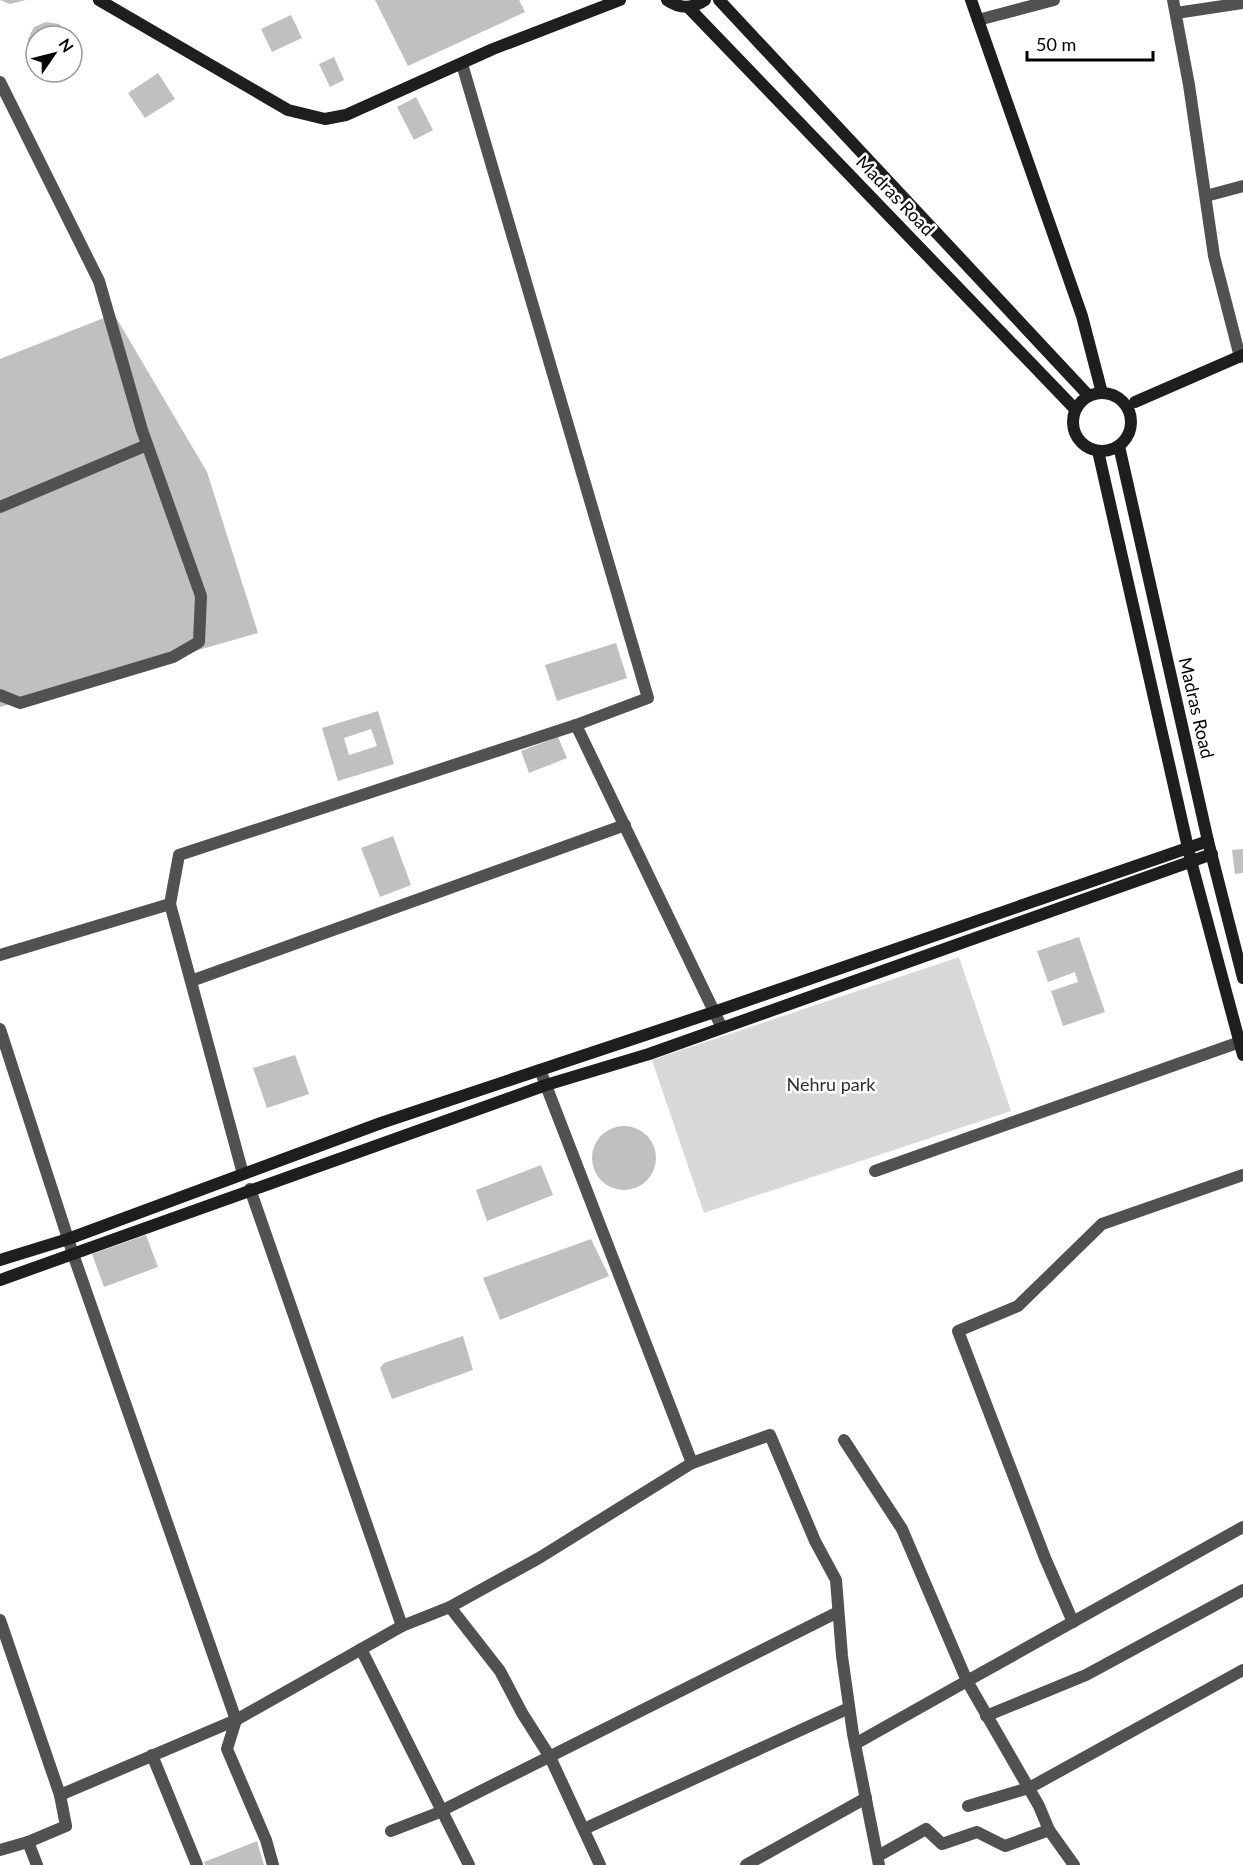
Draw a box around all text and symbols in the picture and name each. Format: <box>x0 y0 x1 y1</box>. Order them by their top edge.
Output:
north arrow <box>24 24 84 84</box>
scale bar <box>1027 24 1153 62</box>
text: 50 m <box>1036 33 1076 55</box>
text: N <box>55 35 78 56</box>
street label: Madras Road <box>852 151 939 240</box>
street label: Madras Road <box>1175 655 1219 761</box>
park label: Nehru park <box>787 1073 876 1095</box>

